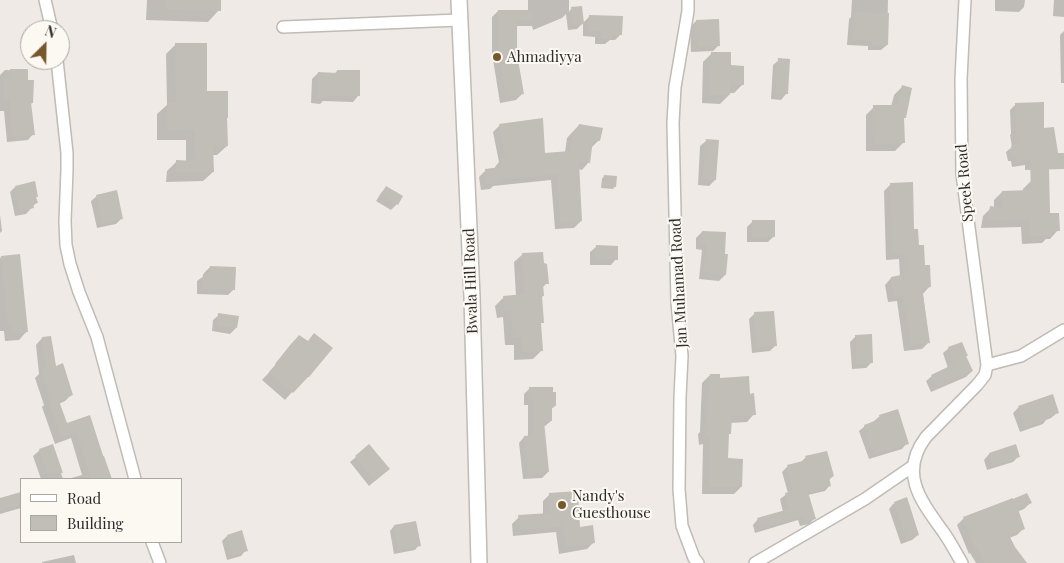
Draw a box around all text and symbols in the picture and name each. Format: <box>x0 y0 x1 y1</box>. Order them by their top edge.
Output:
north arrow <box>20 20 70 70</box>
text: N <box>42 21 59 42</box>
place label: Ahmadiyya <box>507 48 582 66</box>
marker: Ahmadiyya <box>491 51 503 63</box>
street label: Speek Road <box>953 143 977 223</box>
street label: Jan Muhamad Road <box>667 218 691 348</box>
street label: Bwala Hill Road <box>460 228 482 334</box>
legend <box>20 478 182 543</box>
place label: Nandy's Guesthouse <box>572 487 651 522</box>
text: Road <box>67 488 101 508</box>
marker: Nandy's Guesthouse <box>556 499 568 511</box>
text: Building <box>67 513 123 533</box>

